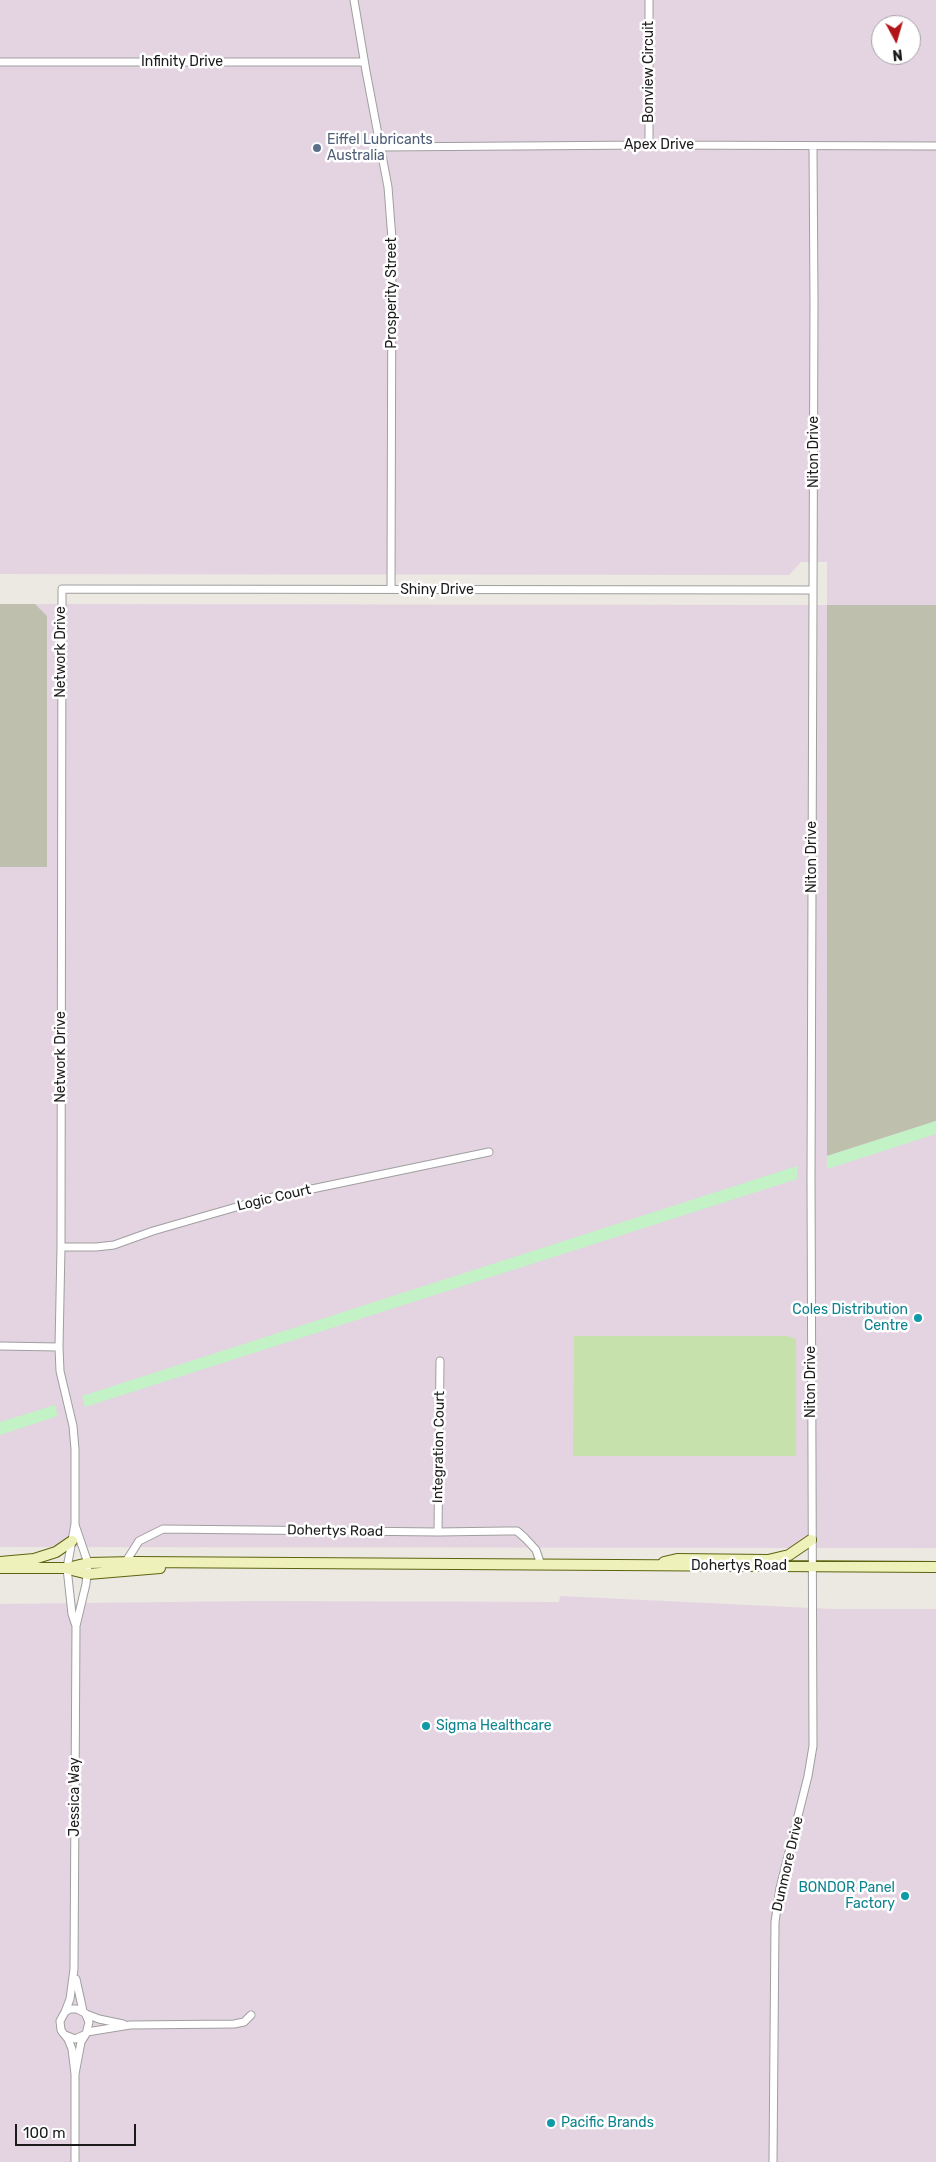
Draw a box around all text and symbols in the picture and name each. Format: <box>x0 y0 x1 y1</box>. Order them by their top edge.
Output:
north arrow <box>871 15 921 65</box>
street label: Bonview Circuit <box>641 21 657 123</box>
text: N <box>892 45 903 63</box>
street label: Infinity Drive <box>141 54 223 70</box>
place label: Eiffel Lubricants Australia <box>327 132 433 164</box>
street label: Apex Drive <box>624 137 694 153</box>
marker: Eiffel Lubricants Australia <box>311 142 323 154</box>
street label: Prosperity Street <box>384 237 400 349</box>
street label: Niton Drive <box>806 416 822 488</box>
street label: Shiny Drive <box>400 582 474 598</box>
street label: Network Drive <box>53 606 69 698</box>
street label: Niton Drive <box>804 821 820 893</box>
street label: Network Drive <box>53 1011 69 1103</box>
street label: Logic Court <box>235 1181 313 1215</box>
place label: Coles Distribution Centre <box>792 1302 908 1334</box>
marker: Coles Distribution Centre <box>912 1312 924 1324</box>
street label: Niton Drive <box>803 1346 819 1418</box>
street label: Integration Court <box>430 1391 448 1503</box>
street label: Dohertys Road <box>287 1522 383 1540</box>
street label: Dohertys Road <box>691 1558 787 1574</box>
place label: Sigma Healthcare <box>436 1718 552 1734</box>
marker: Sigma Healthcare <box>420 1720 432 1732</box>
street label: Jessica Way <box>67 1757 83 1837</box>
street label: Dunmore Drive <box>769 1815 807 1913</box>
place label: BONDOR Panel Factory <box>798 1880 895 1912</box>
marker: BONDOR Panel Factory <box>899 1890 911 1902</box>
scale bar <box>18 2114 139 2146</box>
place label: Pacific Brands <box>561 2115 654 2131</box>
marker: Pacific Brands <box>545 2117 557 2129</box>
text: 100 m <box>23 2124 65 2142</box>

